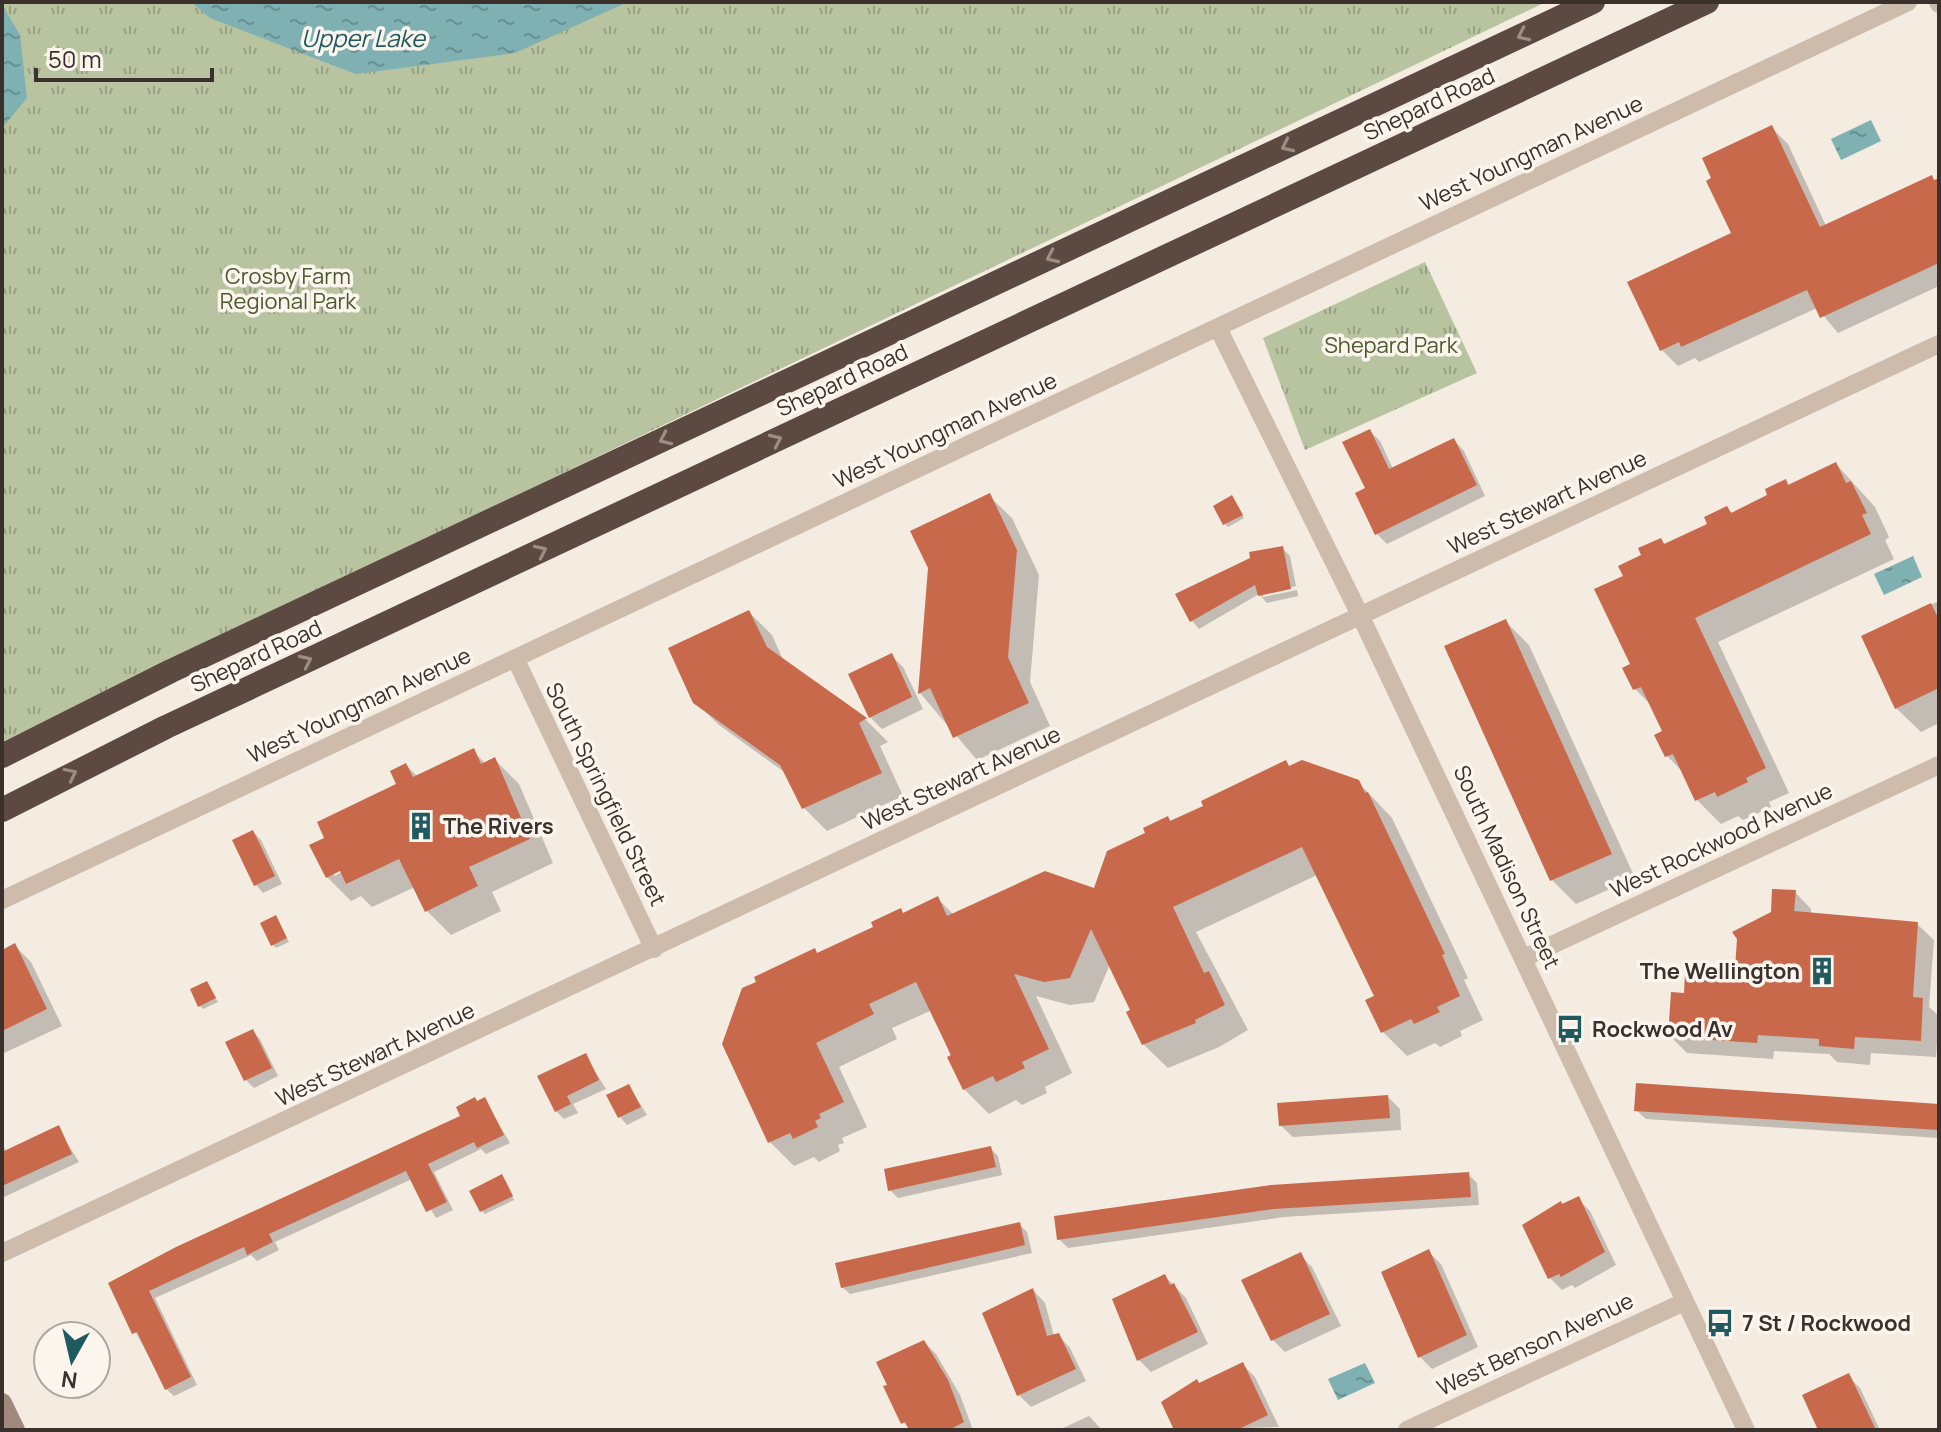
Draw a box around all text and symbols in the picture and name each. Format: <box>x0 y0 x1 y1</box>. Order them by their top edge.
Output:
water label: Upper Lake <box>301 21 427 54</box>
one-way arrow <box>1516 25 1531 41</box>
scale bar <box>36 32 212 82</box>
text: 50 m <box>48 42 102 75</box>
street label: Shepard Road <box>1358 60 1500 148</box>
street label: West Youngman Avenue <box>1414 88 1648 218</box>
one-way arrow <box>1281 136 1296 152</box>
one-way arrow <box>1046 247 1060 263</box>
park label: Crosby Farm Regional Park <box>220 261 357 316</box>
park label: Shepard Park <box>1324 330 1459 360</box>
street label: Shepard Road <box>771 336 913 424</box>
street label: West Youngman Avenue <box>828 365 1062 495</box>
one-way arrow <box>659 429 673 445</box>
one-way arrow <box>768 434 783 450</box>
street label: West Stewart Avenue <box>1443 443 1651 561</box>
one-way arrow <box>533 545 547 561</box>
street label: Shepard Road <box>185 612 327 700</box>
street label: West Youngman Avenue <box>242 640 476 770</box>
one-way arrow <box>297 655 312 671</box>
street label: South Springfield Street <box>539 677 673 911</box>
street label: West Stewart Avenue <box>857 719 1065 837</box>
street label: South Madison Street <box>1447 760 1567 974</box>
one-way arrow <box>63 768 78 784</box>
street label: West Rockwood Avenue <box>1605 775 1837 905</box>
building icon: The Rivers <box>406 811 436 841</box>
place label: The Rivers <box>443 811 554 841</box>
place label: The Wellington <box>1640 956 1800 986</box>
building icon: The Wellington <box>1807 956 1837 986</box>
street label: West Stewart Avenue <box>271 995 479 1113</box>
bus stop icon: Rockwood Av <box>1555 1014 1585 1044</box>
place label: Rockwood Av <box>1592 1014 1733 1044</box>
street label: West Benson Avenue <box>1432 1285 1638 1403</box>
bus stop icon: 7 St / Rockwood <box>1705 1308 1735 1338</box>
place label: 7 St / Rockwood <box>1742 1308 1911 1338</box>
north arrow <box>32 1320 112 1400</box>
text: N <box>59 1364 79 1396</box>

